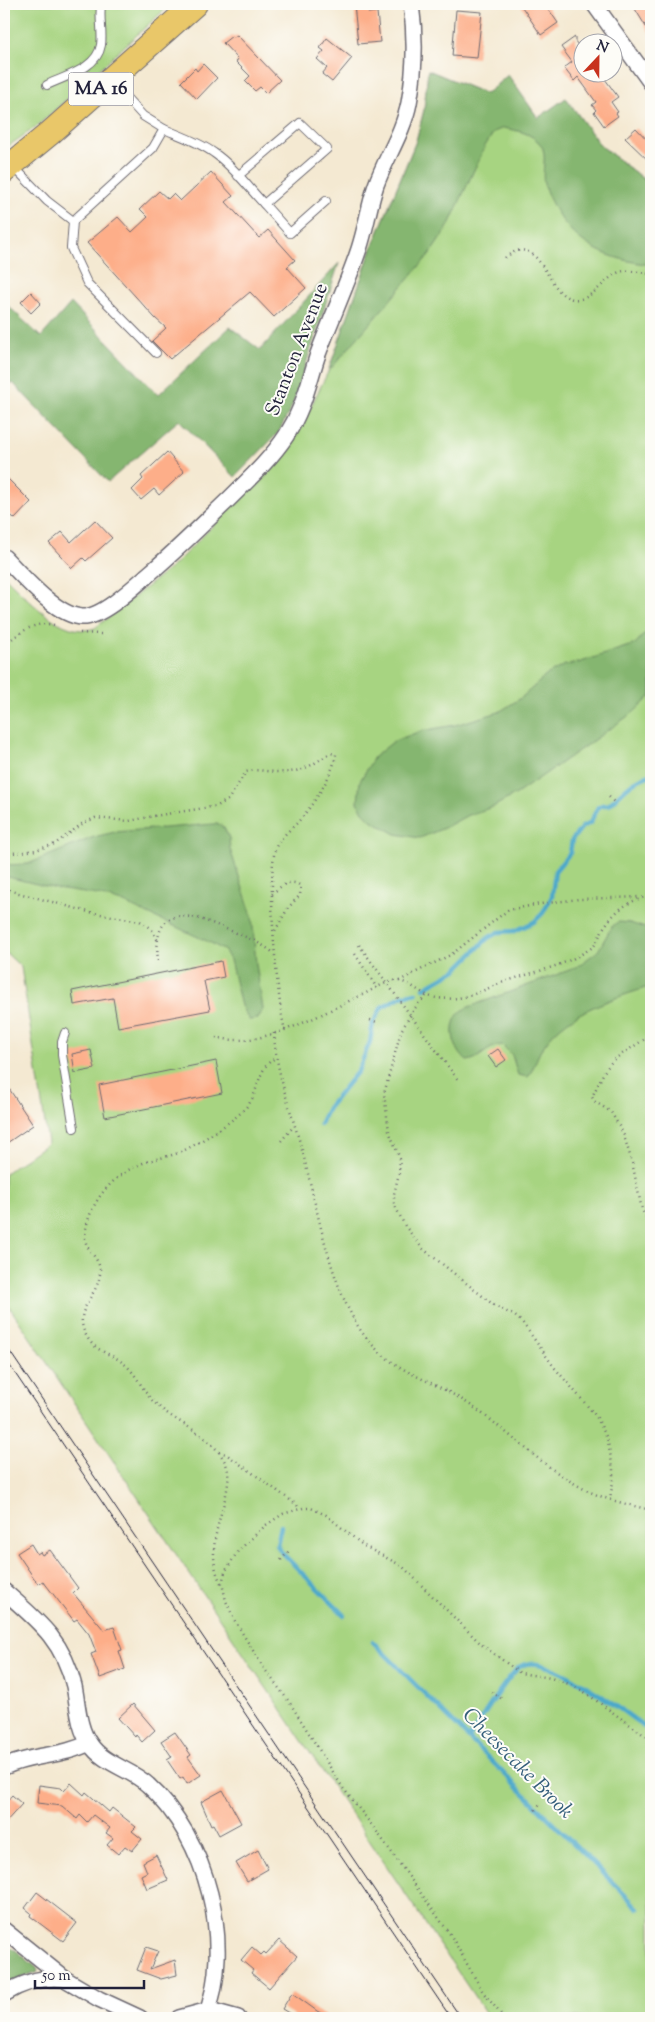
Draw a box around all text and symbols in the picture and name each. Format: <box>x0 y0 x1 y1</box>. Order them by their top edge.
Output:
north arrow <box>572 32 622 82</box>
text: N <box>593 36 611 59</box>
road number: MA 16 <box>68 72 134 106</box>
street label: Stanton Avenue <box>259 279 337 421</box>
water label: Cheesecake Brook <box>455 1702 580 1827</box>
scale bar <box>35 1957 144 1989</box>
text: 50 m <box>41 1966 71 1987</box>

